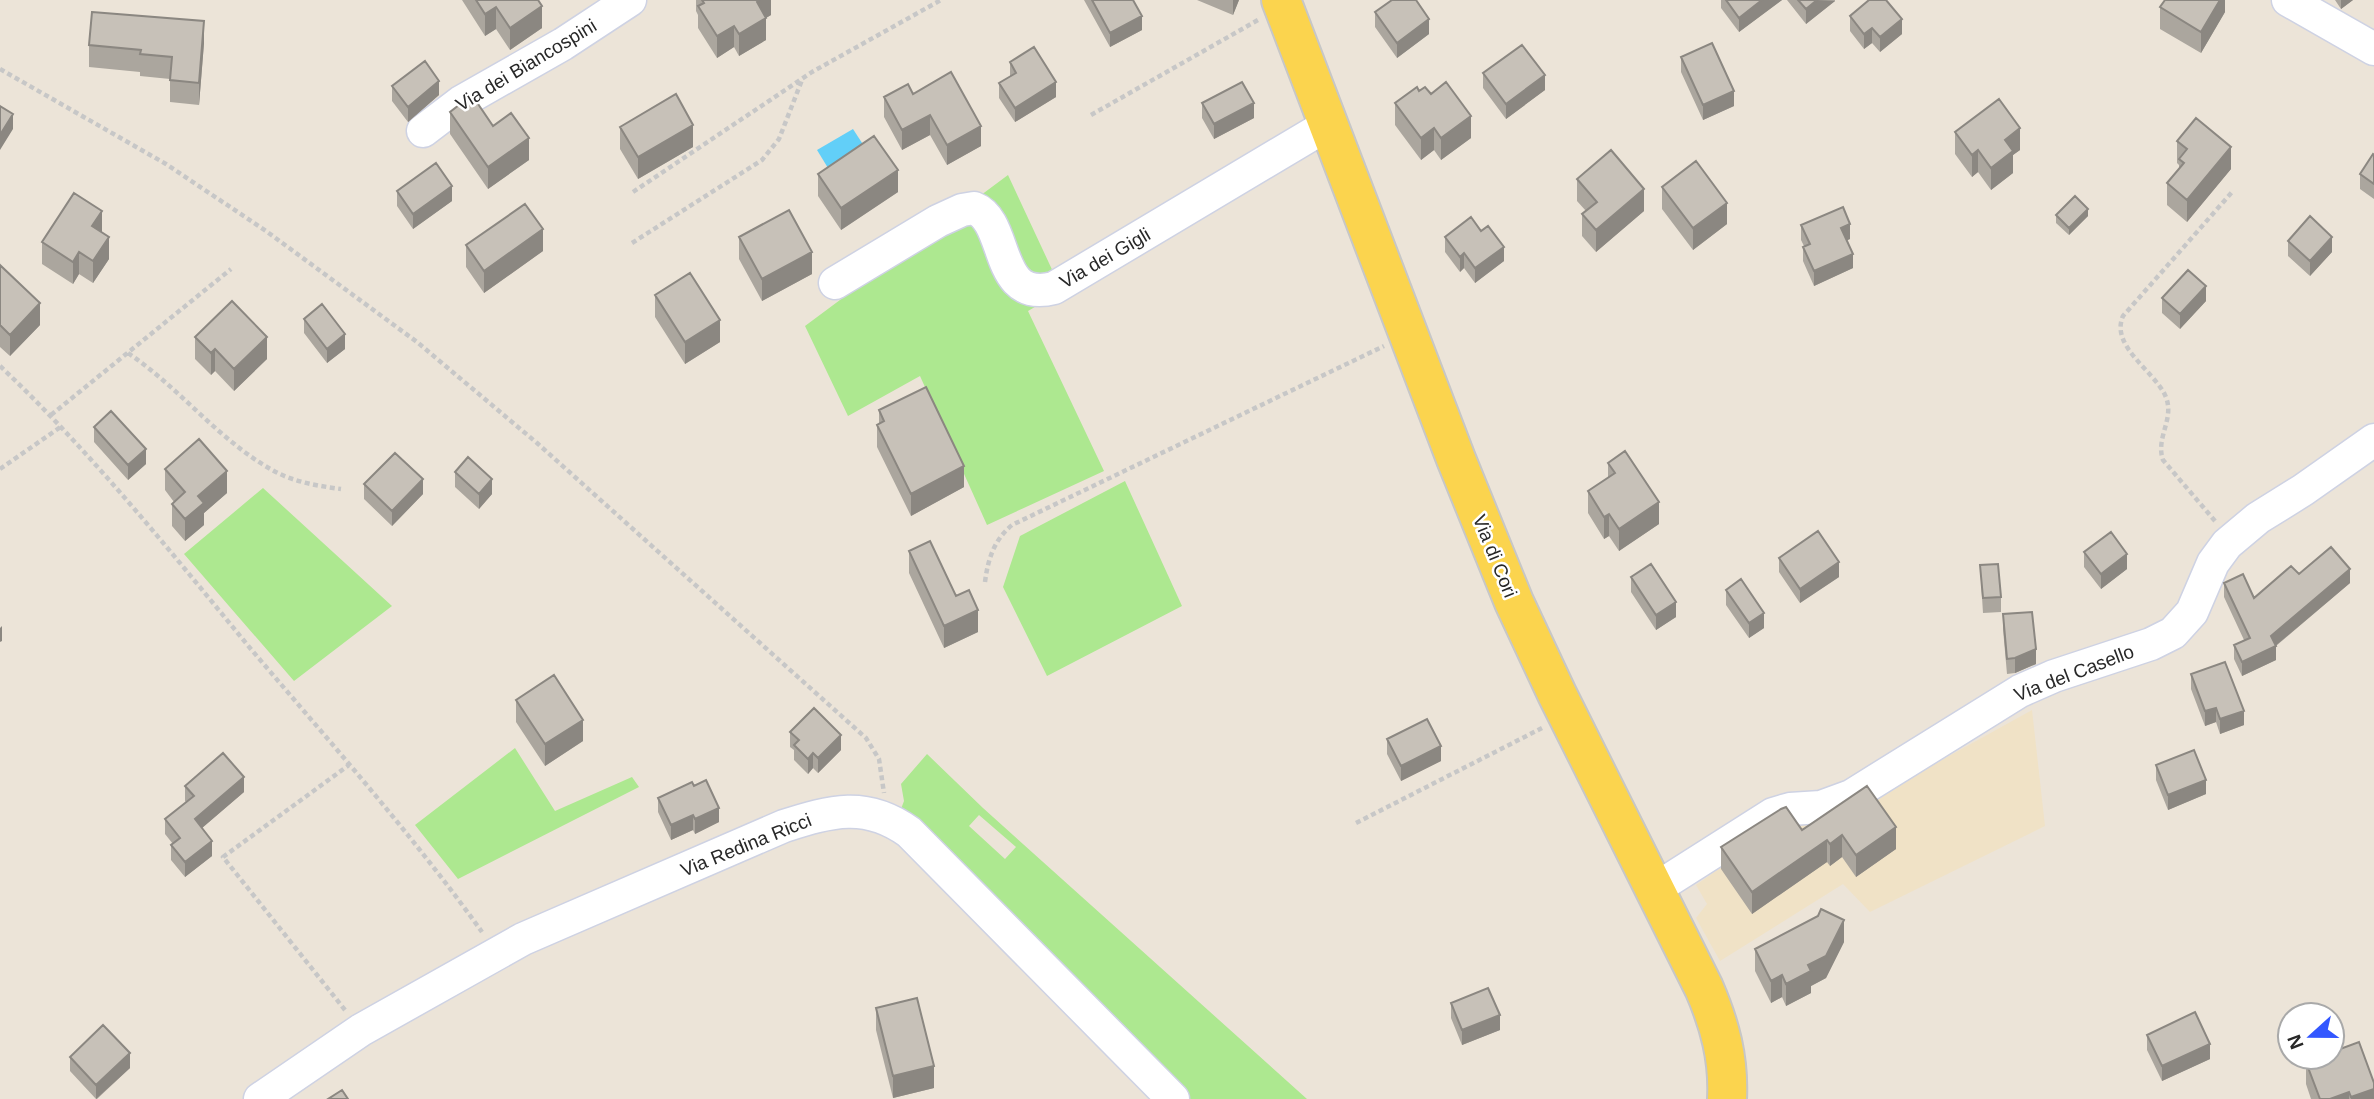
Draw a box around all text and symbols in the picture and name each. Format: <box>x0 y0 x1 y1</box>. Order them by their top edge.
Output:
street label: Via dei Biancospini <box>452 15 600 115</box>
street label: Via dei Gigli <box>1056 224 1154 292</box>
street label: Via di Cori <box>1469 512 1521 600</box>
street label: Via del Casello <box>2011 641 2137 705</box>
street label: Via Redina Ricci <box>678 809 814 881</box>
north arrow <box>2276 1001 2346 1071</box>
text: N <box>2283 1032 2308 1052</box>

